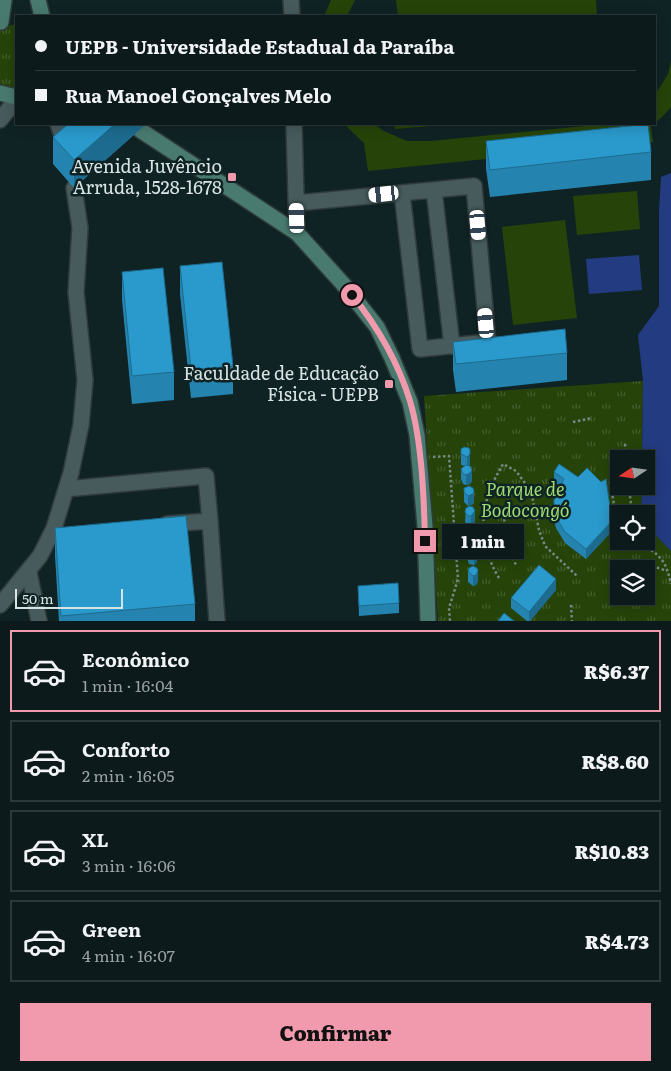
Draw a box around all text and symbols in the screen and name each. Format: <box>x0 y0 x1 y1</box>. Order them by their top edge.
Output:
text: UEPB - Universidade Estadual da Paraíba <box>65 32 454 60</box>
text: Rua Manoel Gonçalves Melo <box>65 81 332 109</box>
place label: Avenida Juvêncio Arruda, 1528-1678 <box>72 152 222 200</box>
marker: Avenida Juvêncio Arruda, 1528-1678 <box>226 171 238 183</box>
car <box>368 185 399 203</box>
car <box>288 203 305 233</box>
car <box>469 209 486 241</box>
route start <box>341 284 363 306</box>
car <box>477 307 494 339</box>
place label: Faculdade de Educação Física - UEPB <box>183 359 379 407</box>
marker: Faculdade de Educação Física - UEPB <box>383 378 395 390</box>
north arrow <box>610 450 655 495</box>
map controls <box>610 450 655 605</box>
park label: Parque de Bodocongó <box>481 475 569 523</box>
button: locate <box>610 505 655 550</box>
callout: 1 min <box>442 524 525 558</box>
text: 1 min <box>461 529 505 553</box>
route end <box>414 530 436 552</box>
button: layers <box>610 560 655 605</box>
scale bar <box>15 586 122 609</box>
text: 50 m <box>22 588 54 608</box>
text: Econômico <box>82 645 189 673</box>
icon: car <box>22 649 67 694</box>
text: R$6.37 <box>584 657 649 685</box>
text: 1 min · 16:04 <box>82 673 173 697</box>
text: Conforto <box>82 735 170 763</box>
icon: car <box>22 739 67 784</box>
text: R$8.60 <box>581 747 649 775</box>
text: 2 min · 16:05 <box>82 763 174 787</box>
text: XL <box>82 825 109 853</box>
icon: car <box>22 829 67 874</box>
text: R$10.83 <box>574 837 649 865</box>
text: 3 min · 16:06 <box>82 853 175 877</box>
text: Green <box>82 915 141 943</box>
icon: car <box>22 919 67 964</box>
text: R$4.73 <box>585 927 649 955</box>
text: 4 min · 16:07 <box>82 943 175 967</box>
button: Confirmar <box>20 1003 651 1061</box>

